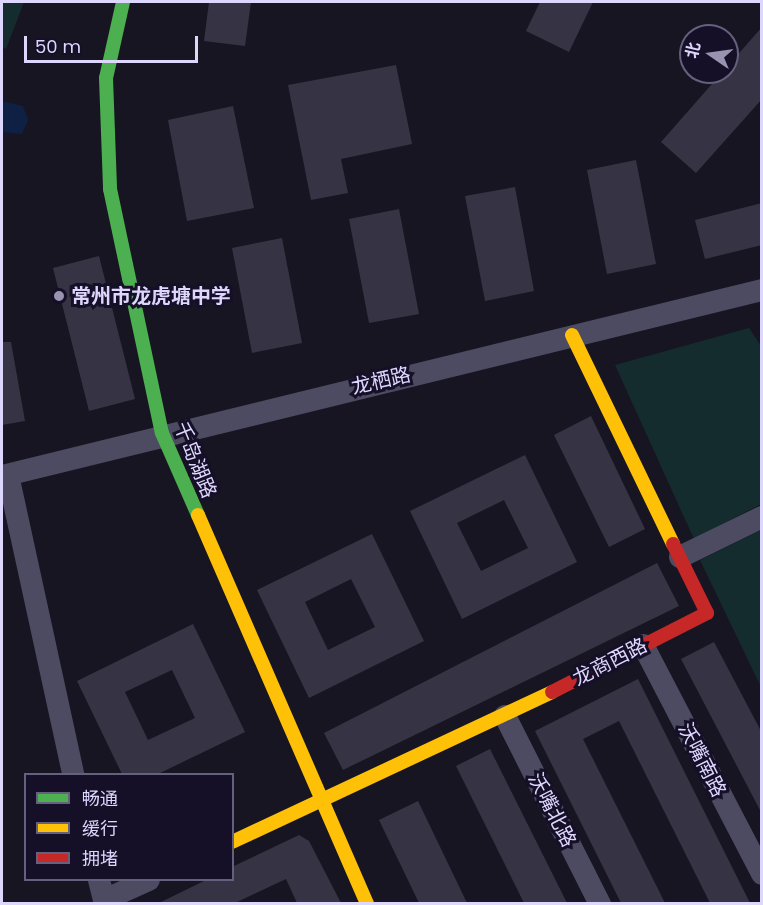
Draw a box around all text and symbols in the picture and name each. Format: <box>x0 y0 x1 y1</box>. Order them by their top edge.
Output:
scale bar <box>27 24 201 62</box>
north arrow <box>679 24 739 84</box>
text: 50 m <box>35 34 81 59</box>
text: 北 <box>680 40 706 61</box>
place label: 常州市龙虎塘中学 <box>71 284 231 308</box>
marker: 常州市龙虎塘中学 <box>52 289 66 303</box>
street label: 龙栖路 <box>349 363 413 399</box>
street label: 千岛湖路 <box>169 418 221 502</box>
street label: 龙商西路 <box>569 633 651 691</box>
street label: 沃嘴南路 <box>673 719 731 801</box>
street label: 沃嘴北路 <box>523 769 581 851</box>
legend <box>24 773 234 881</box>
text: 畅通 <box>82 786 118 811</box>
text: 缓行 <box>82 816 118 841</box>
text: 拥堵 <box>82 846 118 871</box>

